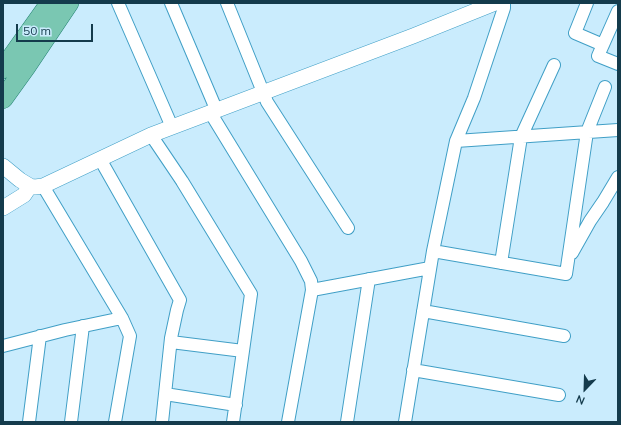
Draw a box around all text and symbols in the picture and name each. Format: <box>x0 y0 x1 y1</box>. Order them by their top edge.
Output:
scale bar <box>18 16 95 42</box>
text: 50 m <box>23 23 51 38</box>
north arrow <box>565 369 605 409</box>
text: N <box>574 392 587 408</box>

